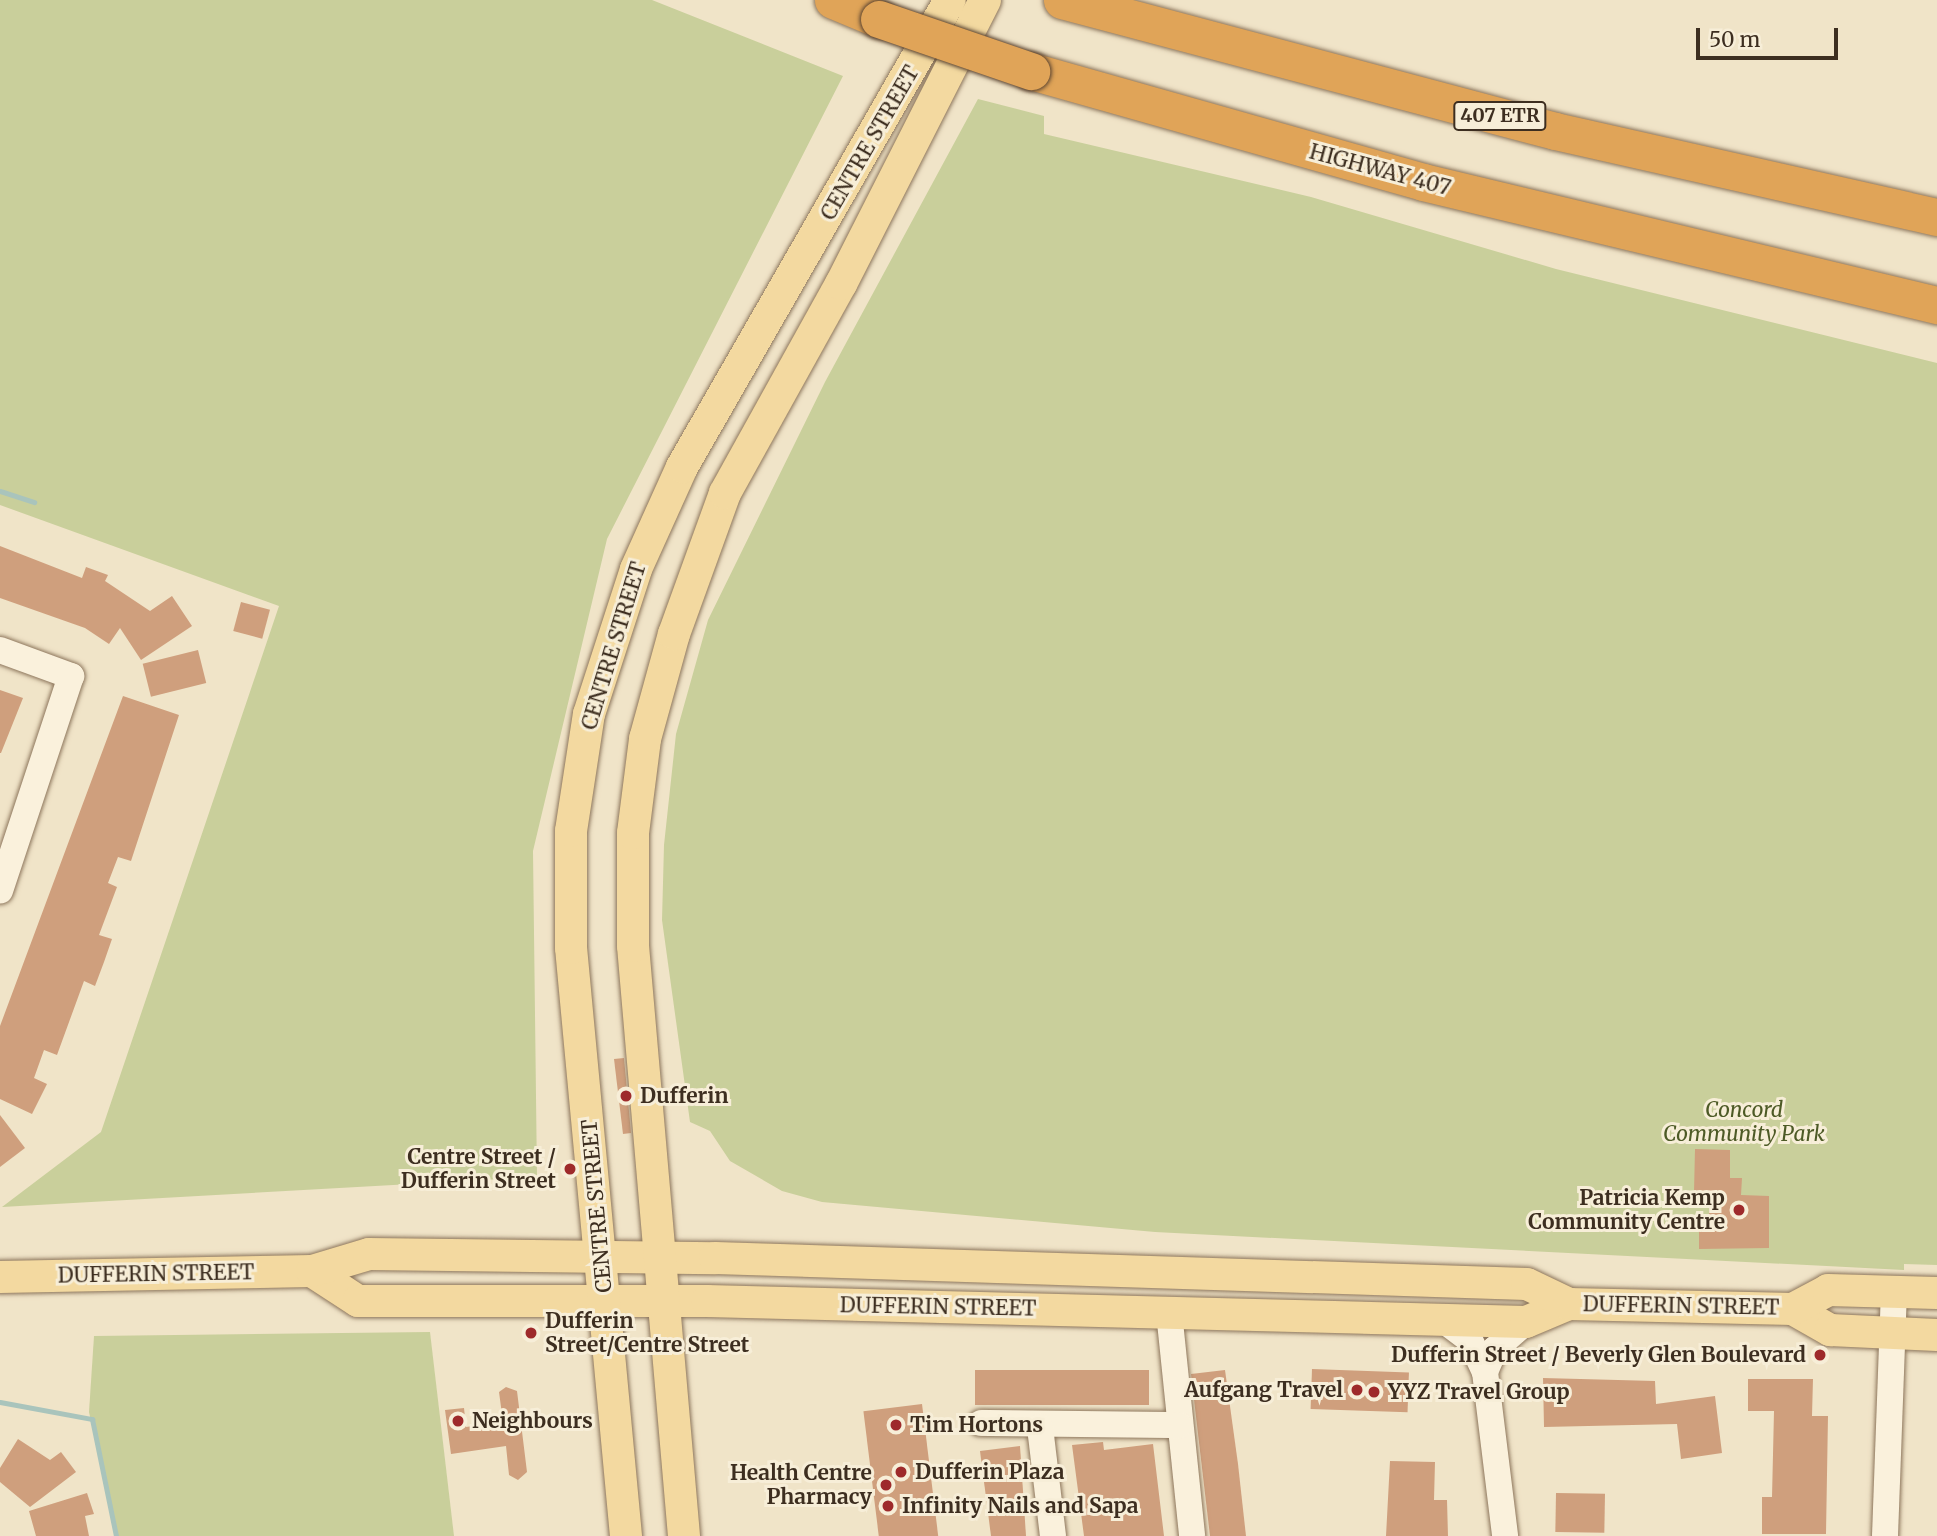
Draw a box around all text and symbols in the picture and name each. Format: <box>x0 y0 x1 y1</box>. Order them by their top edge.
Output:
scale bar <box>1699 14 1841 58</box>
text: 50 m <box>1709 26 1760 53</box>
street label: CENTRE STREET <box>816 61 924 225</box>
road number: 407 ETR <box>1453 100 1547 132</box>
street label: HIGHWAY 407 <box>1307 139 1453 201</box>
street label: CENTRE STREET <box>577 559 651 733</box>
place label: Dufferin <box>640 1083 729 1109</box>
marker: Dufferin <box>618 1088 634 1104</box>
park label: Concord Community Park <box>1663 1097 1825 1147</box>
street label: CENTRE STREET <box>577 1118 617 1294</box>
place label: Centre Street / Dufferin Street <box>401 1144 556 1194</box>
marker: Centre Street / Dufferin Street <box>562 1161 578 1177</box>
place label: Patricia Kemp Community Centre <box>1528 1185 1725 1235</box>
marker: Patricia Kemp Community Centre <box>1731 1202 1747 1218</box>
street label: DUFFERIN STREET <box>58 1260 254 1288</box>
street label: DUFFERIN STREET <box>1583 1292 1779 1320</box>
street label: DUFFERIN STREET <box>840 1293 1036 1321</box>
place label: Dufferin Street/Centre Street <box>545 1308 749 1358</box>
marker: Dufferin Street/Centre Street <box>523 1325 539 1341</box>
place label: Dufferin Street / Beverly Glen Boulevard <box>1391 1342 1806 1368</box>
marker: Dufferin Street / Beverly Glen Boulevard <box>1812 1347 1828 1363</box>
place label: Aufgang Travel <box>1184 1377 1343 1403</box>
place label: YYZ Travel Group <box>1388 1379 1570 1405</box>
marker: Aufgang Travel <box>1349 1382 1365 1398</box>
marker: YYZ Travel Group <box>1366 1384 1382 1400</box>
place label: Neighbours <box>472 1408 593 1434</box>
place label: Tim Hortons <box>910 1412 1043 1438</box>
marker: Neighbours <box>450 1413 466 1429</box>
marker: Tim Hortons <box>888 1417 904 1433</box>
place label: Dufferin Plaza <box>915 1459 1064 1485</box>
place label: Health Centre Pharmacy <box>730 1460 872 1510</box>
marker: Dufferin Plaza <box>893 1464 909 1480</box>
marker: Health Centre Pharmacy <box>878 1477 894 1493</box>
place label: Infinity Nails and Sapa <box>902 1493 1139 1519</box>
marker: Infinity Nails and Sapa <box>880 1498 896 1514</box>

